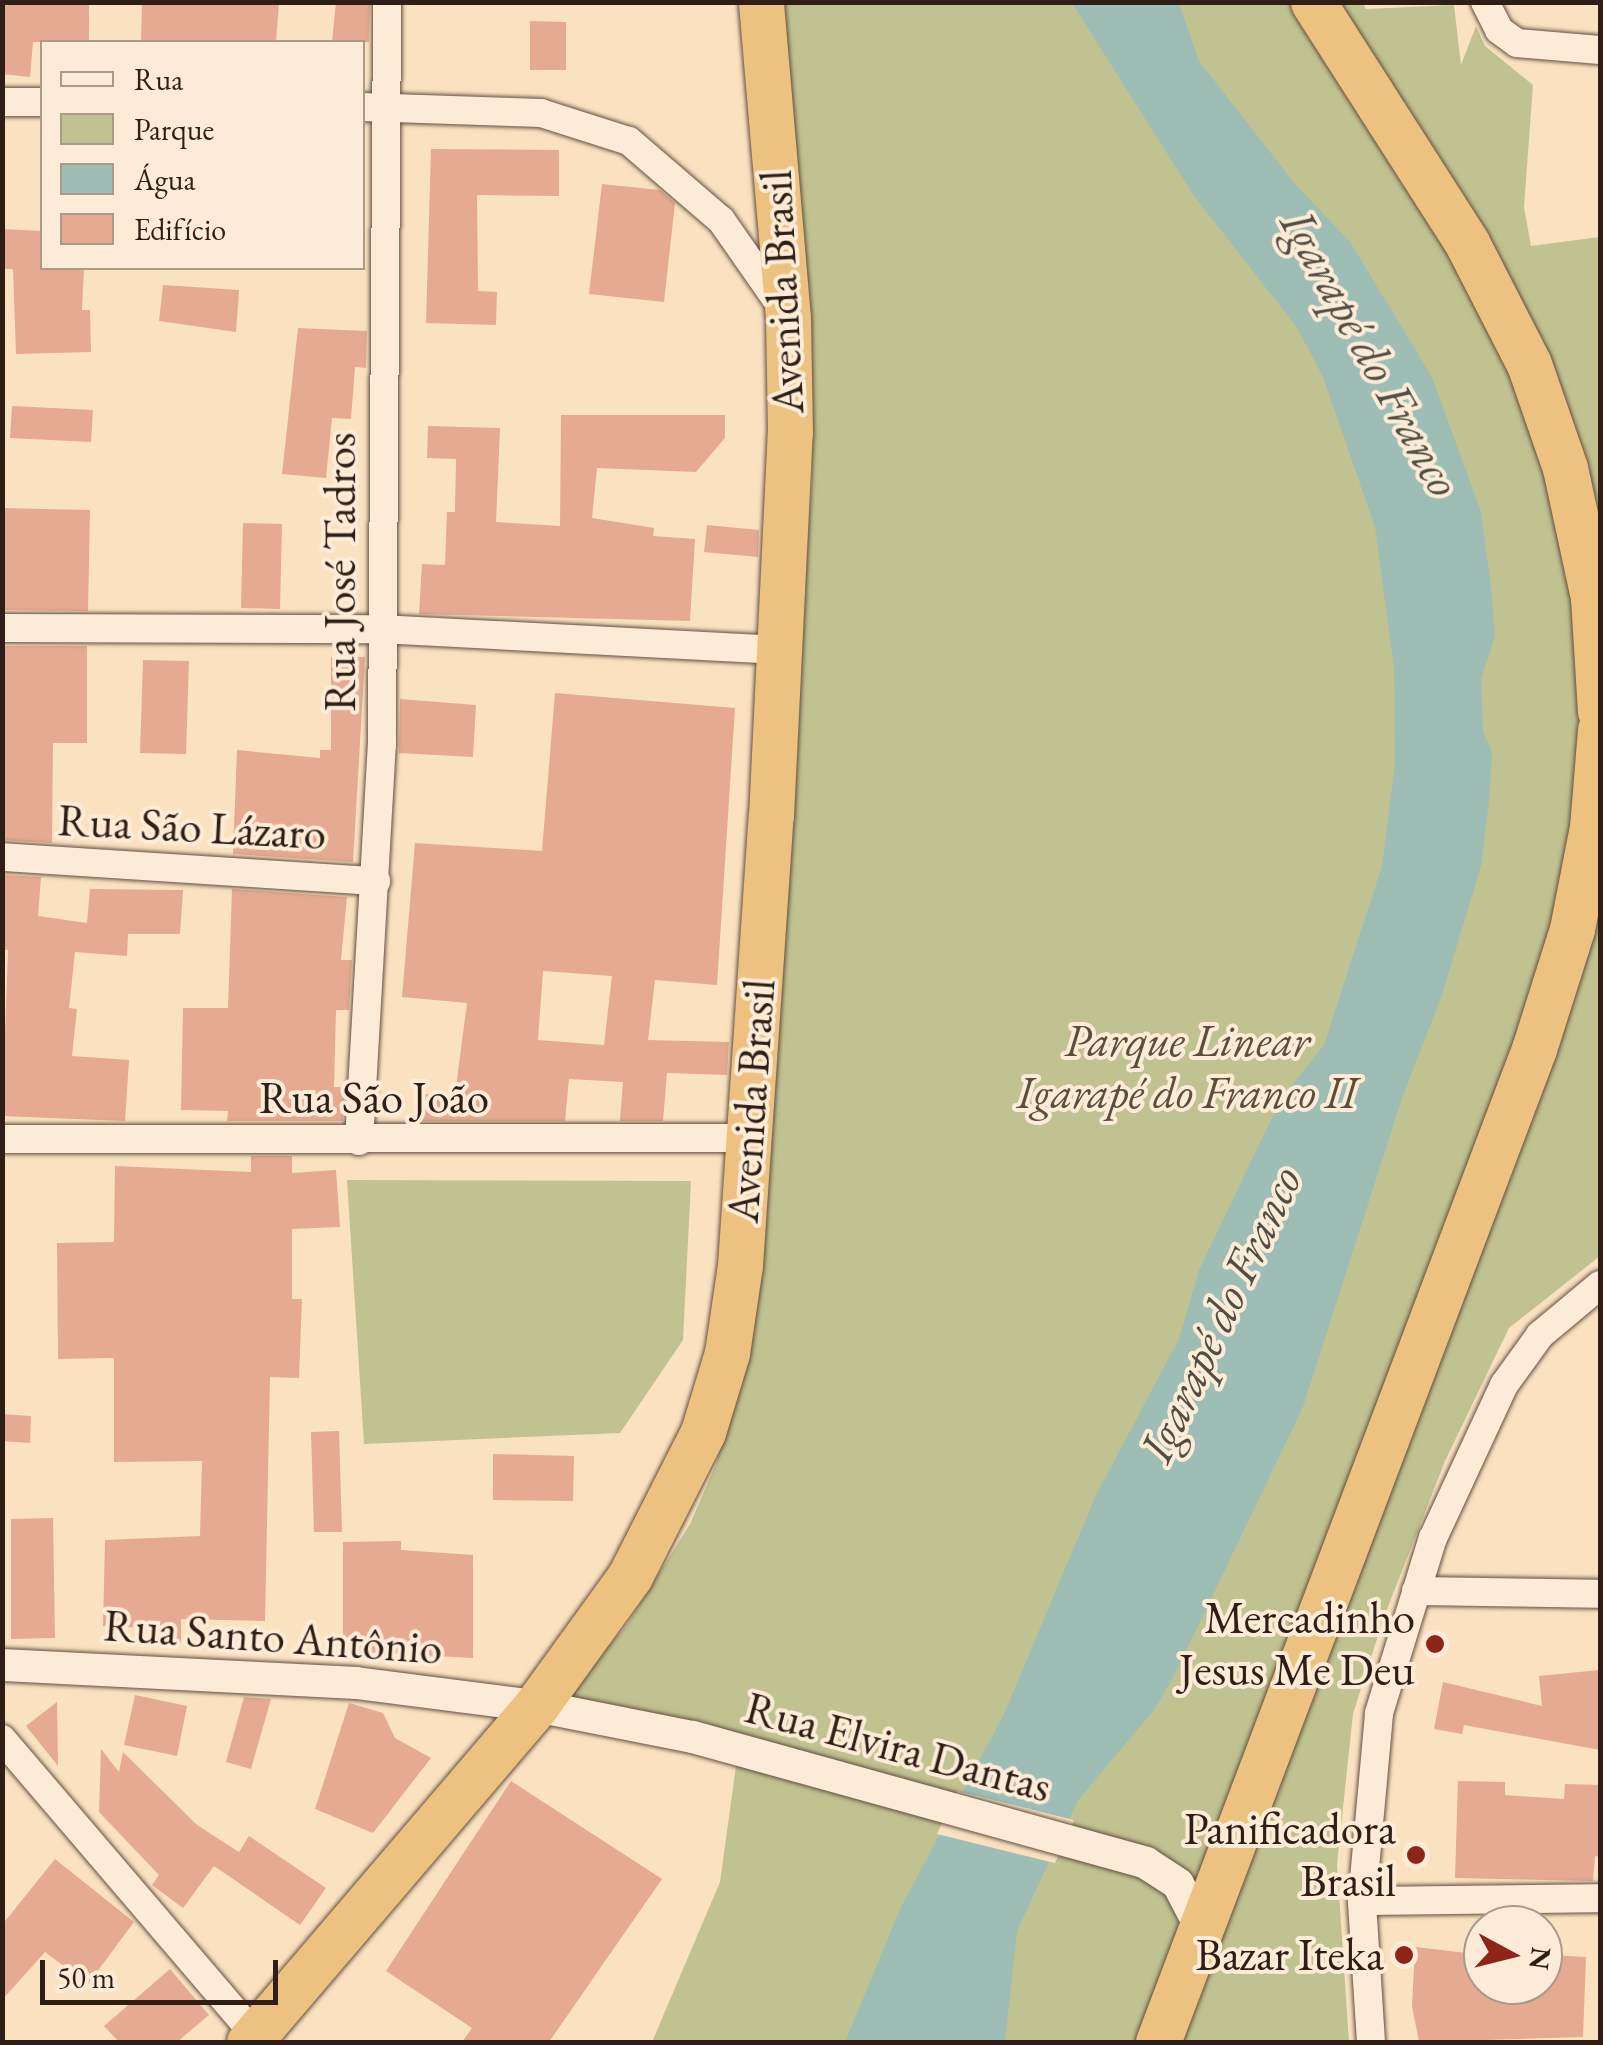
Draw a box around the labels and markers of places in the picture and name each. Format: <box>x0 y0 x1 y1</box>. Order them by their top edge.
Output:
place label: Mercadinho Jesus Me Deu <box>1179 1591 1415 1697</box>
marker: Mercadinho Jesus Me Deu <box>1424 1633 1446 1655</box>
place label: Panificadora Brasil <box>1184 1802 1396 1908</box>
marker: Panificadora Brasil <box>1405 1844 1427 1866</box>
place label: Bazar Iteka <box>1196 1928 1384 1982</box>
marker: Bazar Iteka <box>1393 1944 1415 1966</box>

